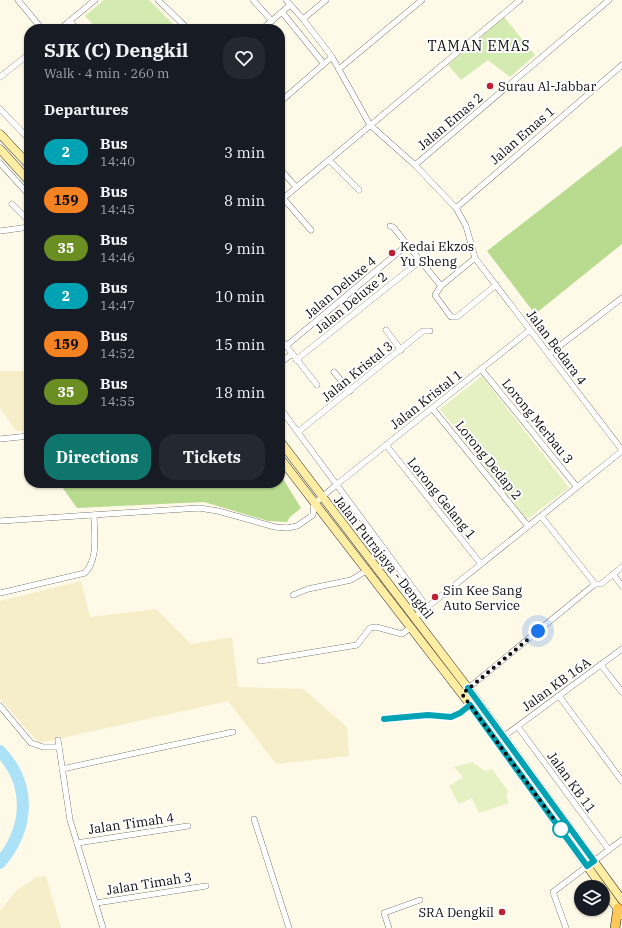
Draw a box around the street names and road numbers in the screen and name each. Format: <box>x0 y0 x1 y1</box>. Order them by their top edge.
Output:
street label: Jalan Emas 2 <box>414 89 487 154</box>
street label: Jalan Emas 1 <box>486 103 558 168</box>
street label: Jalan Deluxe 4 <box>301 252 380 322</box>
street label: Jalan Deluxe 2 <box>312 268 391 337</box>
street label: Jalan Bedara 4 <box>523 306 591 388</box>
street label: Jalan Kristal 3 <box>318 337 396 405</box>
street label: Jalan Kristal 1 <box>387 366 466 433</box>
street label: Lorong Merbau 3 <box>498 375 577 467</box>
street label: Lorong Dedap 2 <box>452 417 526 503</box>
street label: Lorong Gelang 1 <box>404 454 480 543</box>
street label: Jalan Putrajaya - Dengkil <box>330 492 437 622</box>
street label: Jalan KB 16A <box>519 654 594 715</box>
street label: Jalan KB 11 <box>544 748 600 816</box>
street label: Jalan Timah 4 <box>87 809 175 838</box>
street label: Jalan Timah 3 <box>105 868 193 899</box>

